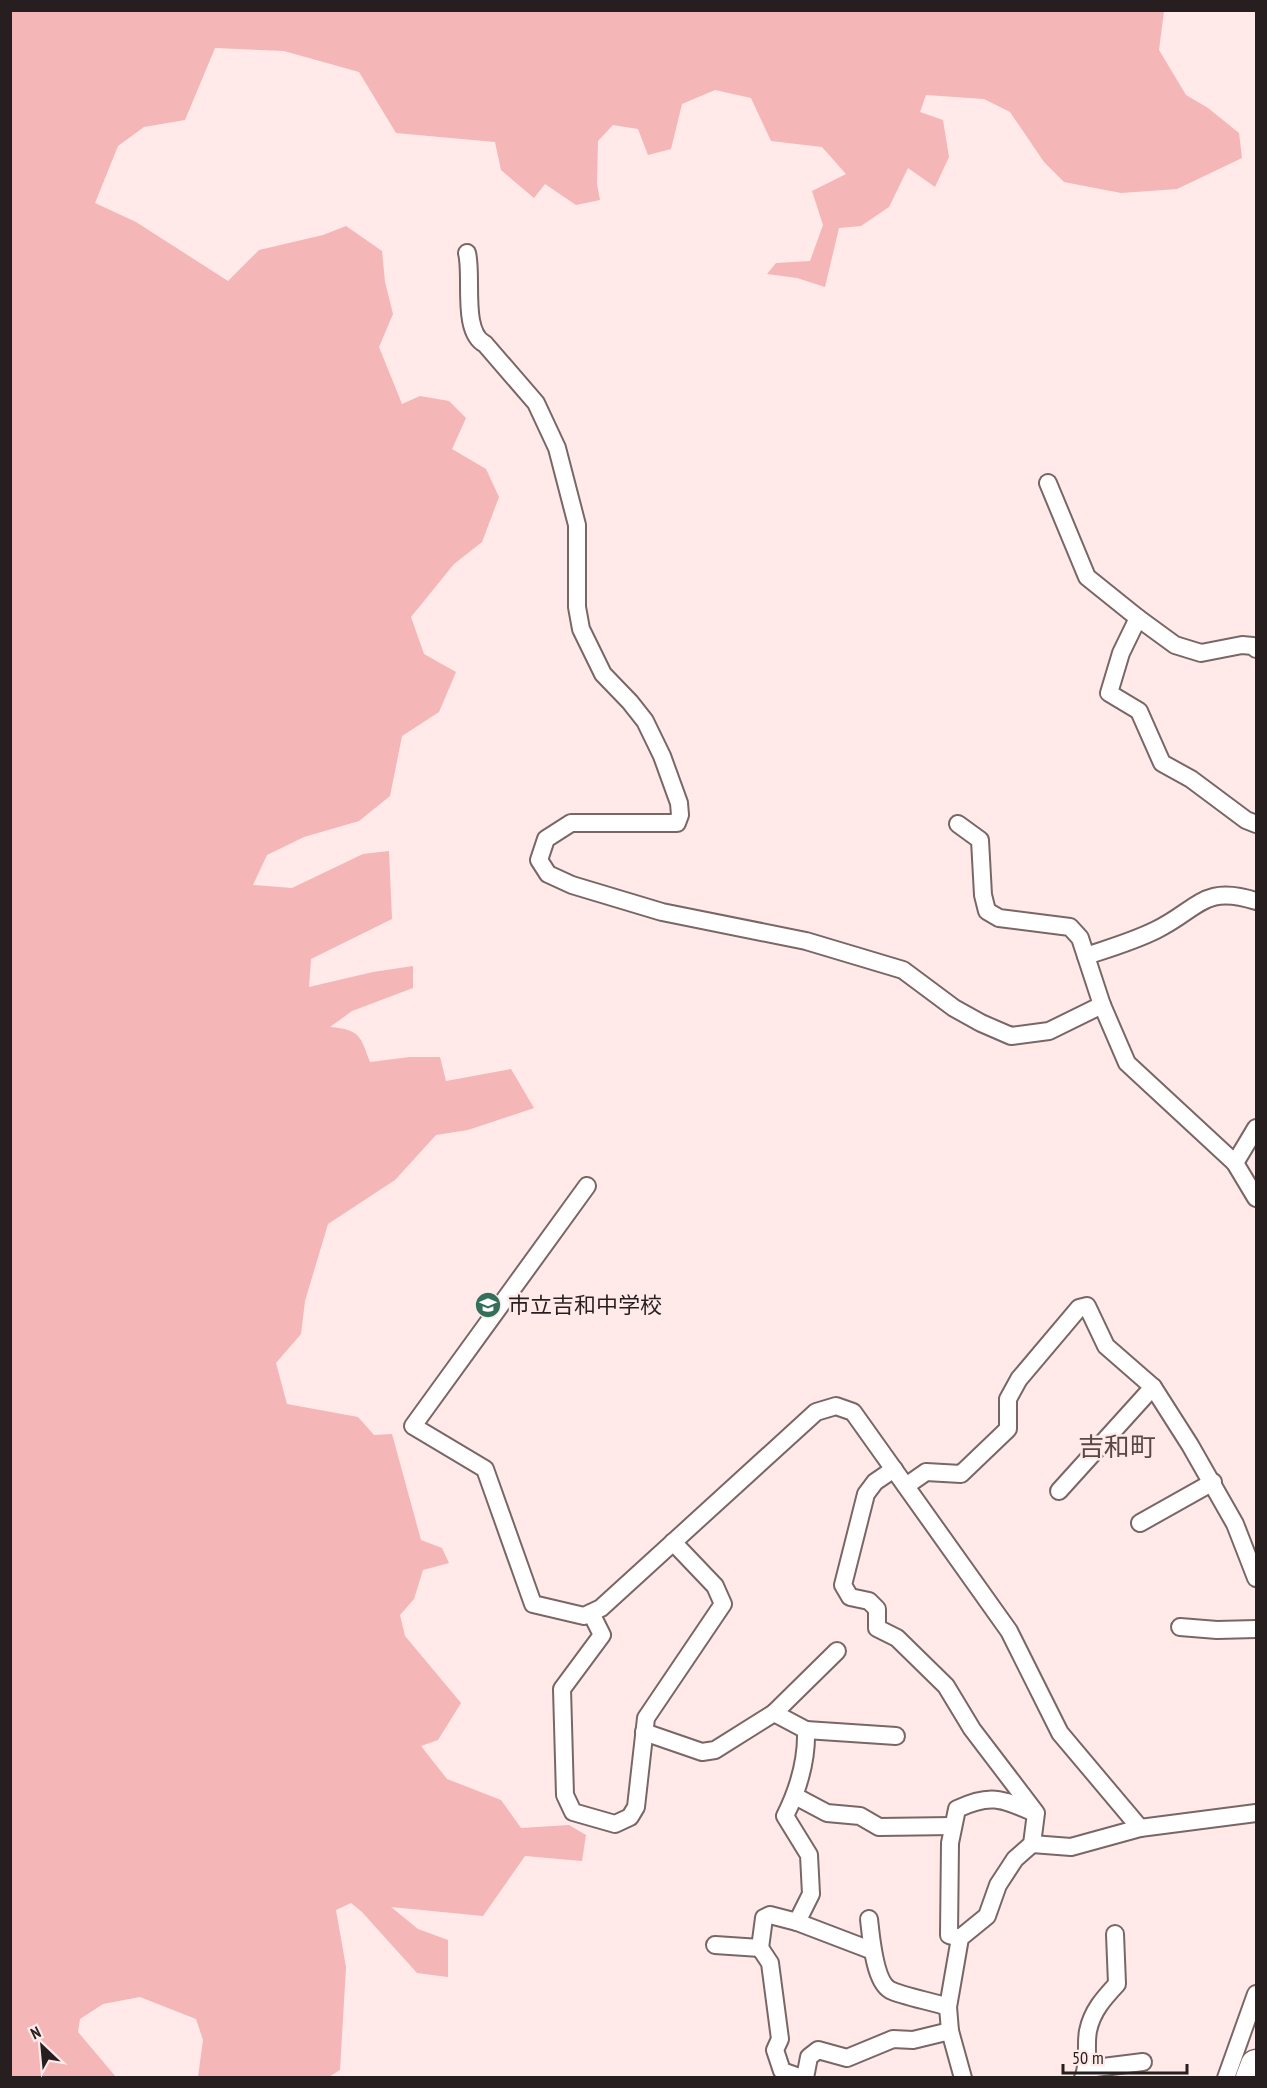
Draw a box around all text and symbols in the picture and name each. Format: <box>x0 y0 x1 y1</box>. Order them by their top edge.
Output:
school or university icon: 市立吉和中学校 <box>473 1290 503 1320</box>
place label: 市立吉和中学校 <box>508 1291 662 1319</box>
district label: 吉和町 <box>1078 1430 1156 1463</box>
north arrow <box>12 2016 72 2076</box>
text: N <box>27 2022 44 2043</box>
scale bar <box>1063 2037 1188 2075</box>
text: 50 m <box>1072 2046 1104 2069</box>

